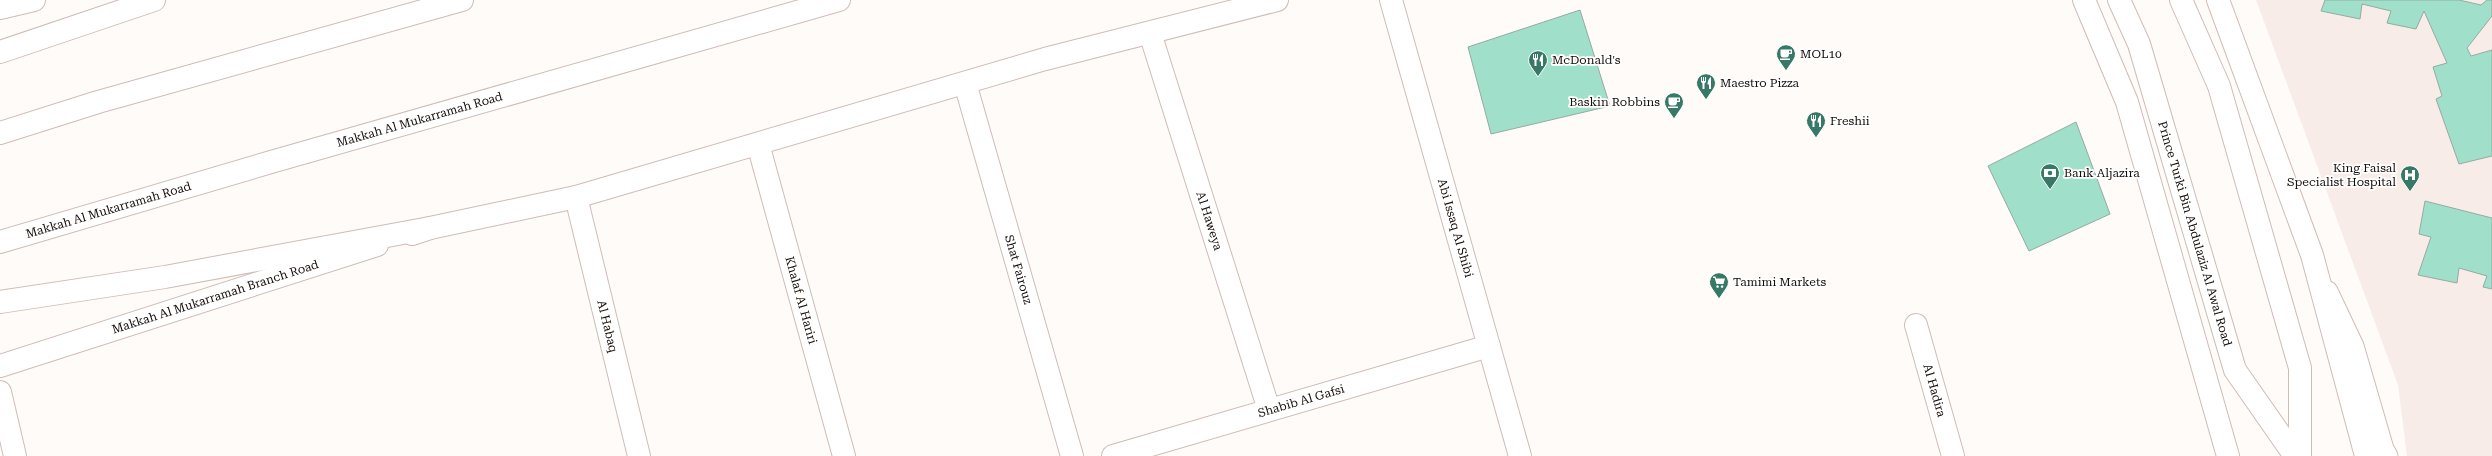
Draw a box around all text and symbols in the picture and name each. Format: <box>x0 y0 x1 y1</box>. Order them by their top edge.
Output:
cafe icon: MOL10 <box>1775 43 1797 71</box>
place label: MOL10 <box>1800 47 1842 61</box>
restaurant icon: McDonald's <box>1527 49 1549 77</box>
place label: McDonald's <box>1552 53 1621 67</box>
restaurant icon: Maestro Pizza <box>1695 72 1717 100</box>
place label: Maestro Pizza <box>1720 76 1800 90</box>
street label: Makkah Al Mukarramah Road <box>335 89 504 150</box>
cafe icon: Baskin Robbins <box>1663 91 1685 119</box>
place label: Baskin Robbins <box>1569 95 1660 109</box>
restaurant icon: Freshii <box>1805 110 1827 138</box>
place label: Freshii <box>1830 114 1870 128</box>
street label: Prince Turki Bin Abdulaziz Al Awal Road <box>2155 119 2235 348</box>
place label: King Faisal Specialist Hospital <box>2287 161 2396 189</box>
bank icon: Bank Aljazira <box>2039 162 2061 190</box>
hospital icon: King Faisal Specialist Hospital <box>2399 164 2421 192</box>
place label: Bank Aljazira <box>2064 166 2140 180</box>
street label: Abi Issaq Al Shibi <box>1435 177 1476 279</box>
street label: Makkah Al Mukarramah Road <box>24 179 193 241</box>
street label: Al Haweya <box>1193 190 1225 253</box>
street label: Shat Fairouz <box>1002 233 1035 306</box>
street label: Khalaf Al Hariri <box>782 255 820 346</box>
street label: Makkah Al Mukarramah Branch Road <box>110 257 321 337</box>
supermarket icon: Tamimi Markets <box>1708 271 1730 299</box>
place label: Tamimi Markets <box>1733 275 1826 289</box>
street label: Al Habaq <box>594 299 621 354</box>
street label: Al Hadira <box>1920 362 1949 419</box>
street label: Shabib Al Gafsi <box>1256 382 1346 420</box>

